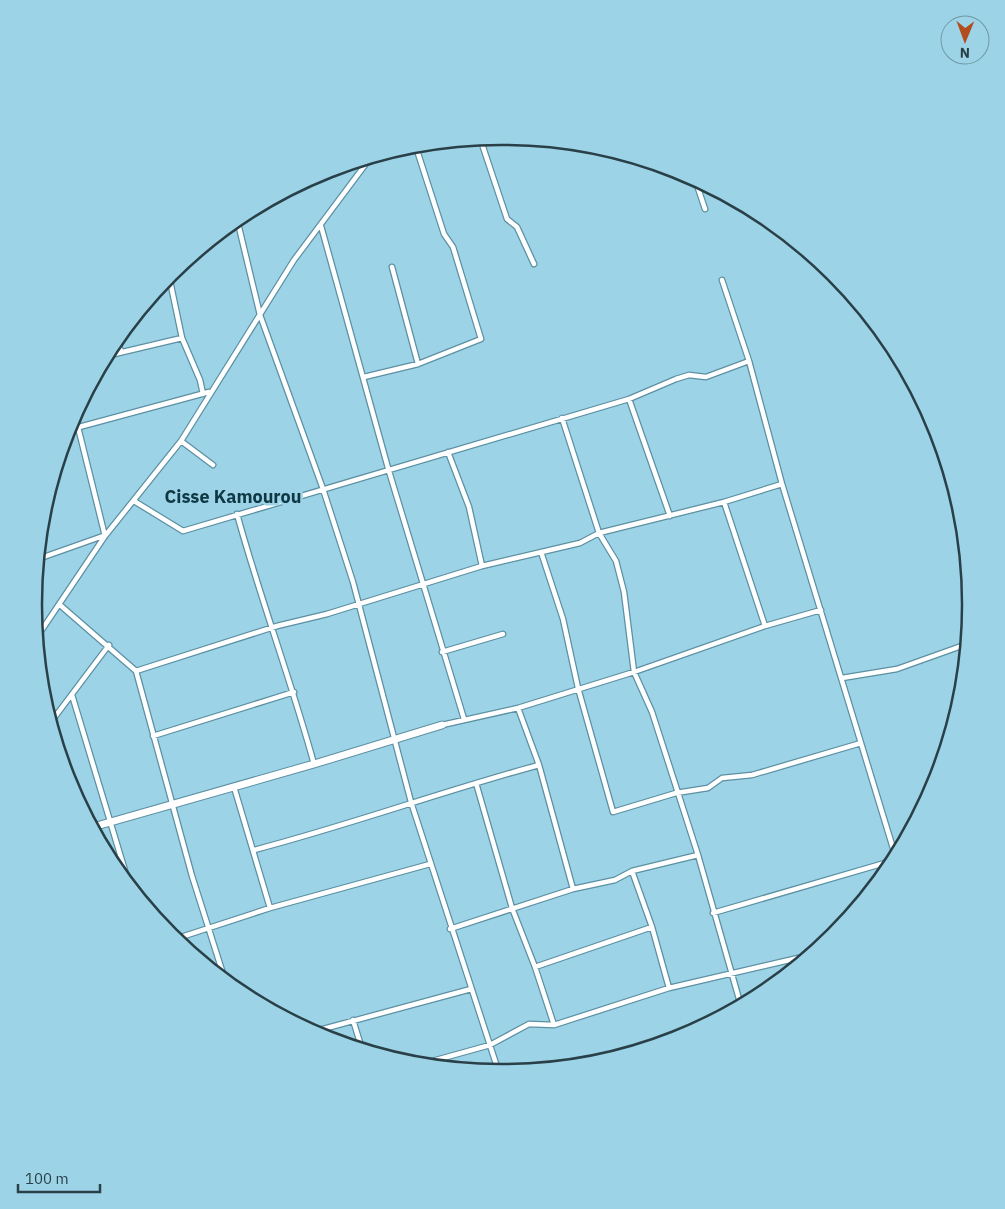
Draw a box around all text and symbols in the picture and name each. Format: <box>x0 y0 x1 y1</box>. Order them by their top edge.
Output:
north arrow <box>940 15 990 65</box>
text: N <box>960 44 970 62</box>
district label: Cisse Kamourou <box>165 485 301 508</box>
scale bar <box>18 1162 100 1194</box>
text: 100 m <box>25 1169 69 1188</box>

